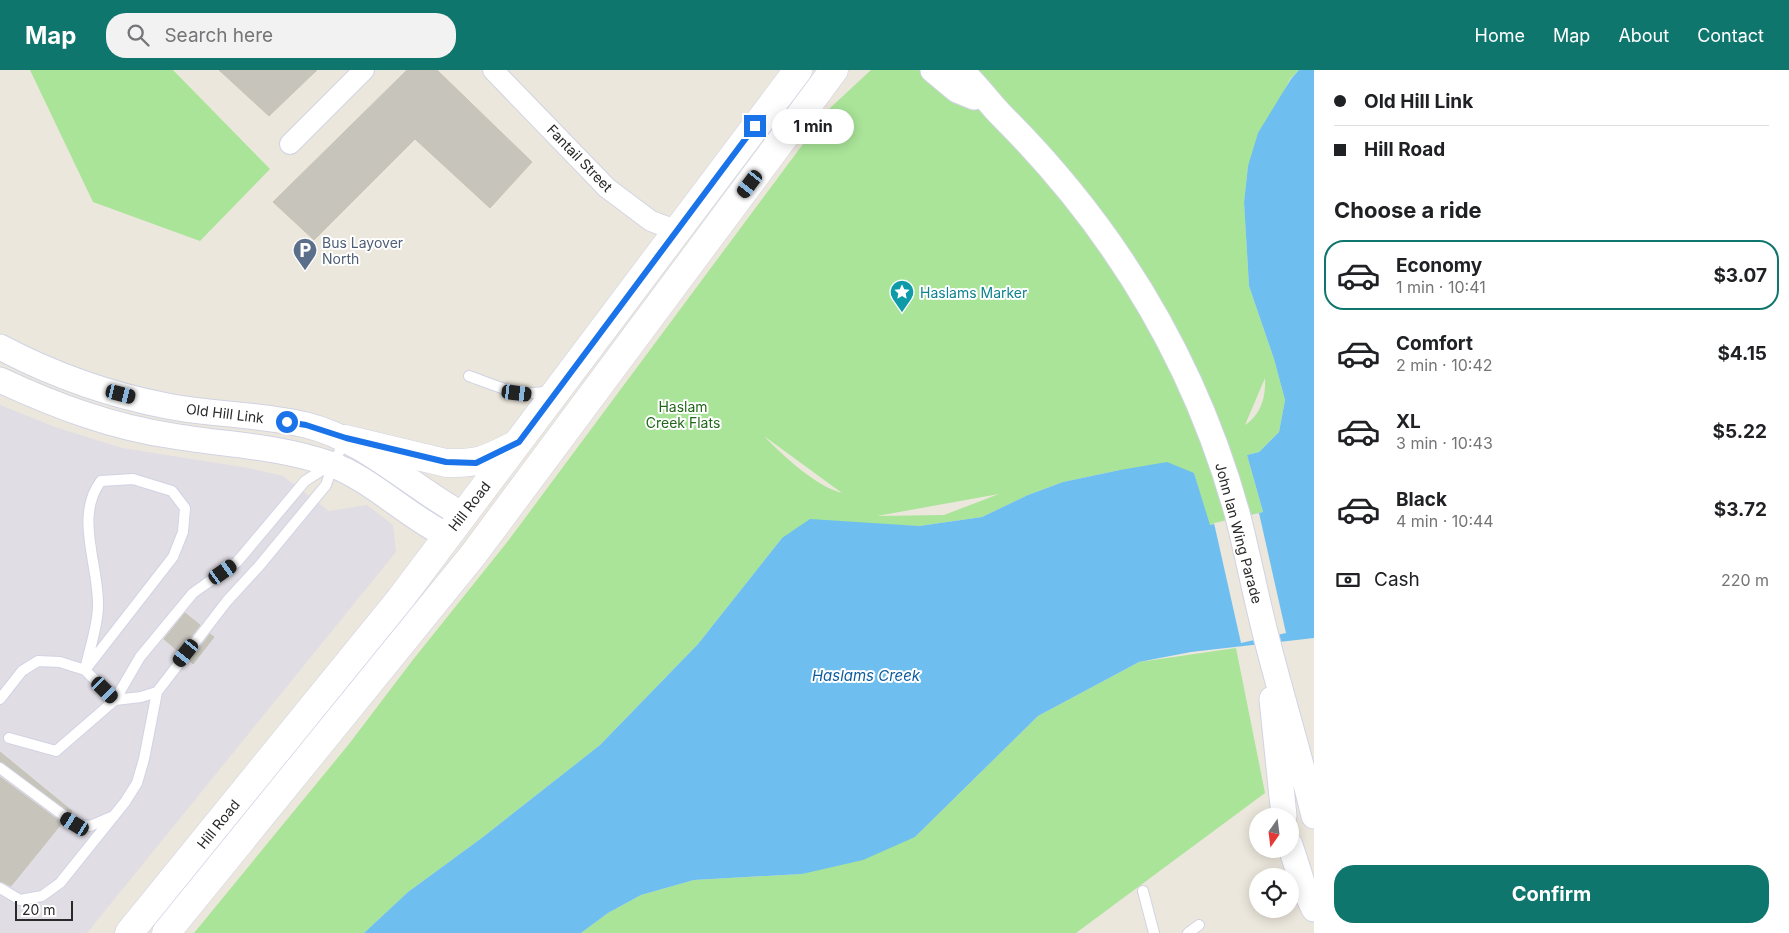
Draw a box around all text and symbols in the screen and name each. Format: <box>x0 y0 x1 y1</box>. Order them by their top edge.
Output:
search box <box>106 13 456 58</box>
text: Map <box>25 21 76 50</box>
icon: search <box>124 21 152 49</box>
text: Search here <box>164 24 273 47</box>
text: Home <box>1475 25 1525 46</box>
text: Map <box>1553 25 1590 46</box>
text: About <box>1618 25 1669 46</box>
text: Contact <box>1697 25 1764 46</box>
text: Old Hill Link <box>1364 90 1473 113</box>
callout: 1 min <box>772 108 855 144</box>
route end <box>744 115 766 137</box>
text: 1 min <box>793 116 833 136</box>
street label: Fantail Street <box>544 121 617 195</box>
text: Hill Road <box>1364 138 1445 161</box>
car <box>734 168 765 200</box>
text: Choose a ride <box>1334 197 1482 223</box>
place label: Bus Layover North <box>322 234 403 267</box>
parking icon: Bus Layover North <box>292 237 318 271</box>
icon: car <box>1336 253 1381 298</box>
text: Economy <box>1396 254 1482 277</box>
text: $3.07 <box>1713 264 1767 287</box>
text: 1 min · 10:41 <box>1396 277 1486 297</box>
place icon: Haslams Marker <box>889 279 915 313</box>
place label: Haslams Marker <box>920 284 1027 301</box>
icon: car <box>1336 331 1381 376</box>
text: Comfort <box>1396 332 1473 355</box>
text: $4.15 <box>1717 342 1767 365</box>
text: 2 min · 10:42 <box>1396 355 1493 375</box>
car <box>104 383 137 405</box>
car <box>501 384 532 402</box>
park label: Haslam Creek Flats <box>646 398 720 431</box>
street label: Old Hill Link <box>185 400 265 426</box>
icon: car <box>1336 409 1381 454</box>
text: XL <box>1396 410 1421 433</box>
route start <box>276 411 298 433</box>
text: $5.22 <box>1713 420 1767 443</box>
text: 3 min · 10:43 <box>1396 433 1493 453</box>
street label: John Ian Wing Parade <box>1212 461 1266 605</box>
street label: Hill Road <box>444 478 494 534</box>
icon: car <box>1336 487 1381 532</box>
text: Black <box>1396 488 1447 511</box>
text: $3.72 <box>1714 498 1767 521</box>
text: 4 min · 10:44 <box>1396 511 1494 531</box>
car <box>206 557 239 587</box>
icon: cash <box>1334 566 1362 594</box>
text: Cash <box>1374 568 1420 591</box>
text: 220 m <box>1721 570 1769 590</box>
car <box>170 637 201 669</box>
water label: Haslams Creek <box>812 666 921 685</box>
car <box>89 674 120 706</box>
street label: Hill Road <box>193 796 243 852</box>
north arrow <box>1249 808 1299 858</box>
map controls <box>1249 808 1299 918</box>
car <box>58 810 91 838</box>
button: Confirm <box>1334 865 1769 923</box>
button: locate <box>1249 868 1299 918</box>
scale bar <box>15 898 72 921</box>
text: 20 m <box>22 901 56 918</box>

